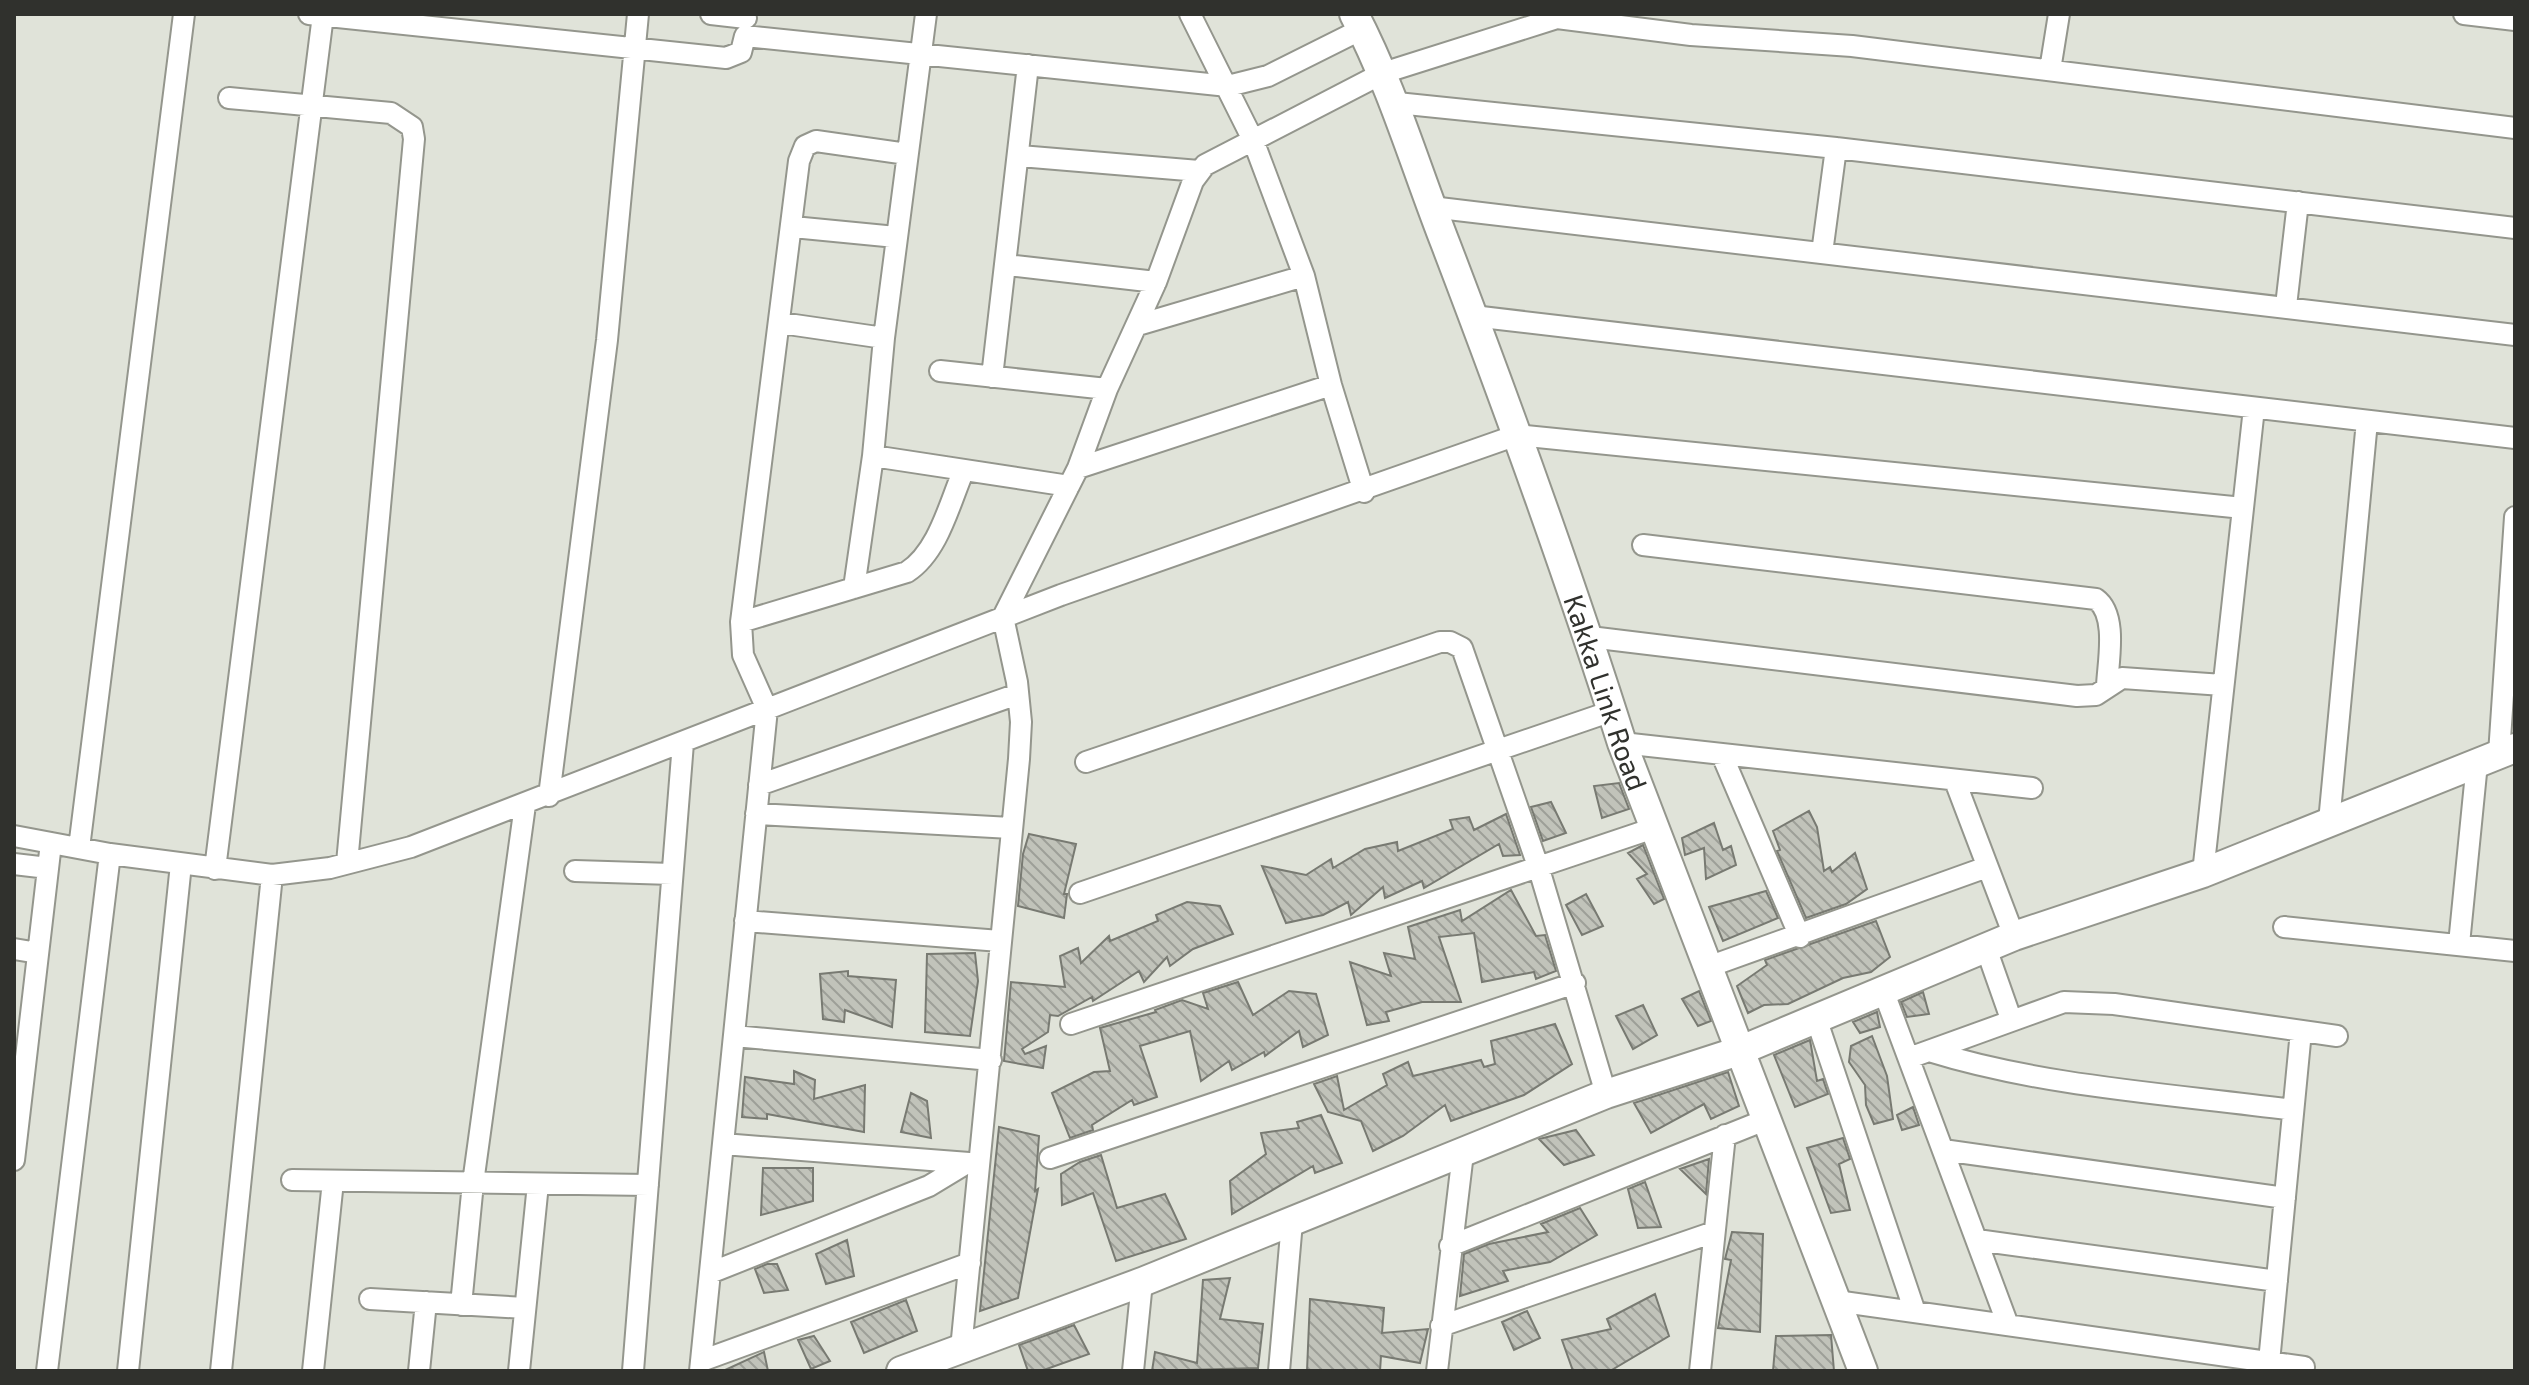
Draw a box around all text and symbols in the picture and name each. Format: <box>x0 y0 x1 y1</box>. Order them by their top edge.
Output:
street label: Kakka Link Road <box>1557 590 1655 795</box>

